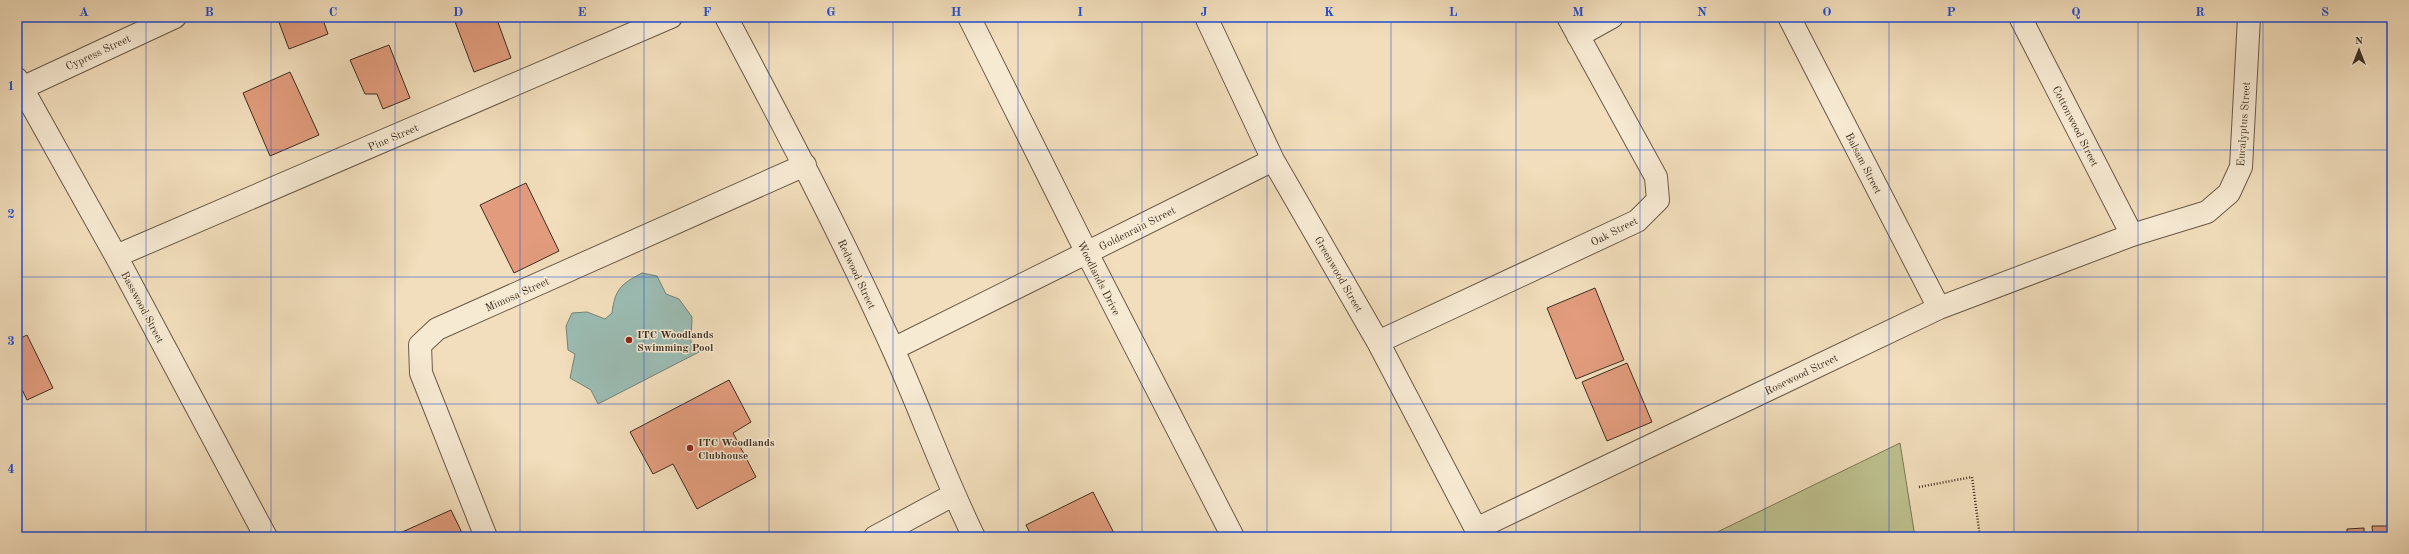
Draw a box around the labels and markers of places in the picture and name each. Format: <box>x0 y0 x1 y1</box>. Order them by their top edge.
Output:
place label: ITC Woodlands Swimming Pool <box>637 330 714 354</box>
marker: ITC Woodlands Swimming Pool <box>624 335 634 345</box>
place label: ITC Woodlands Clubhouse <box>698 438 775 462</box>
marker: ITC Woodlands Clubhouse <box>685 443 695 453</box>

